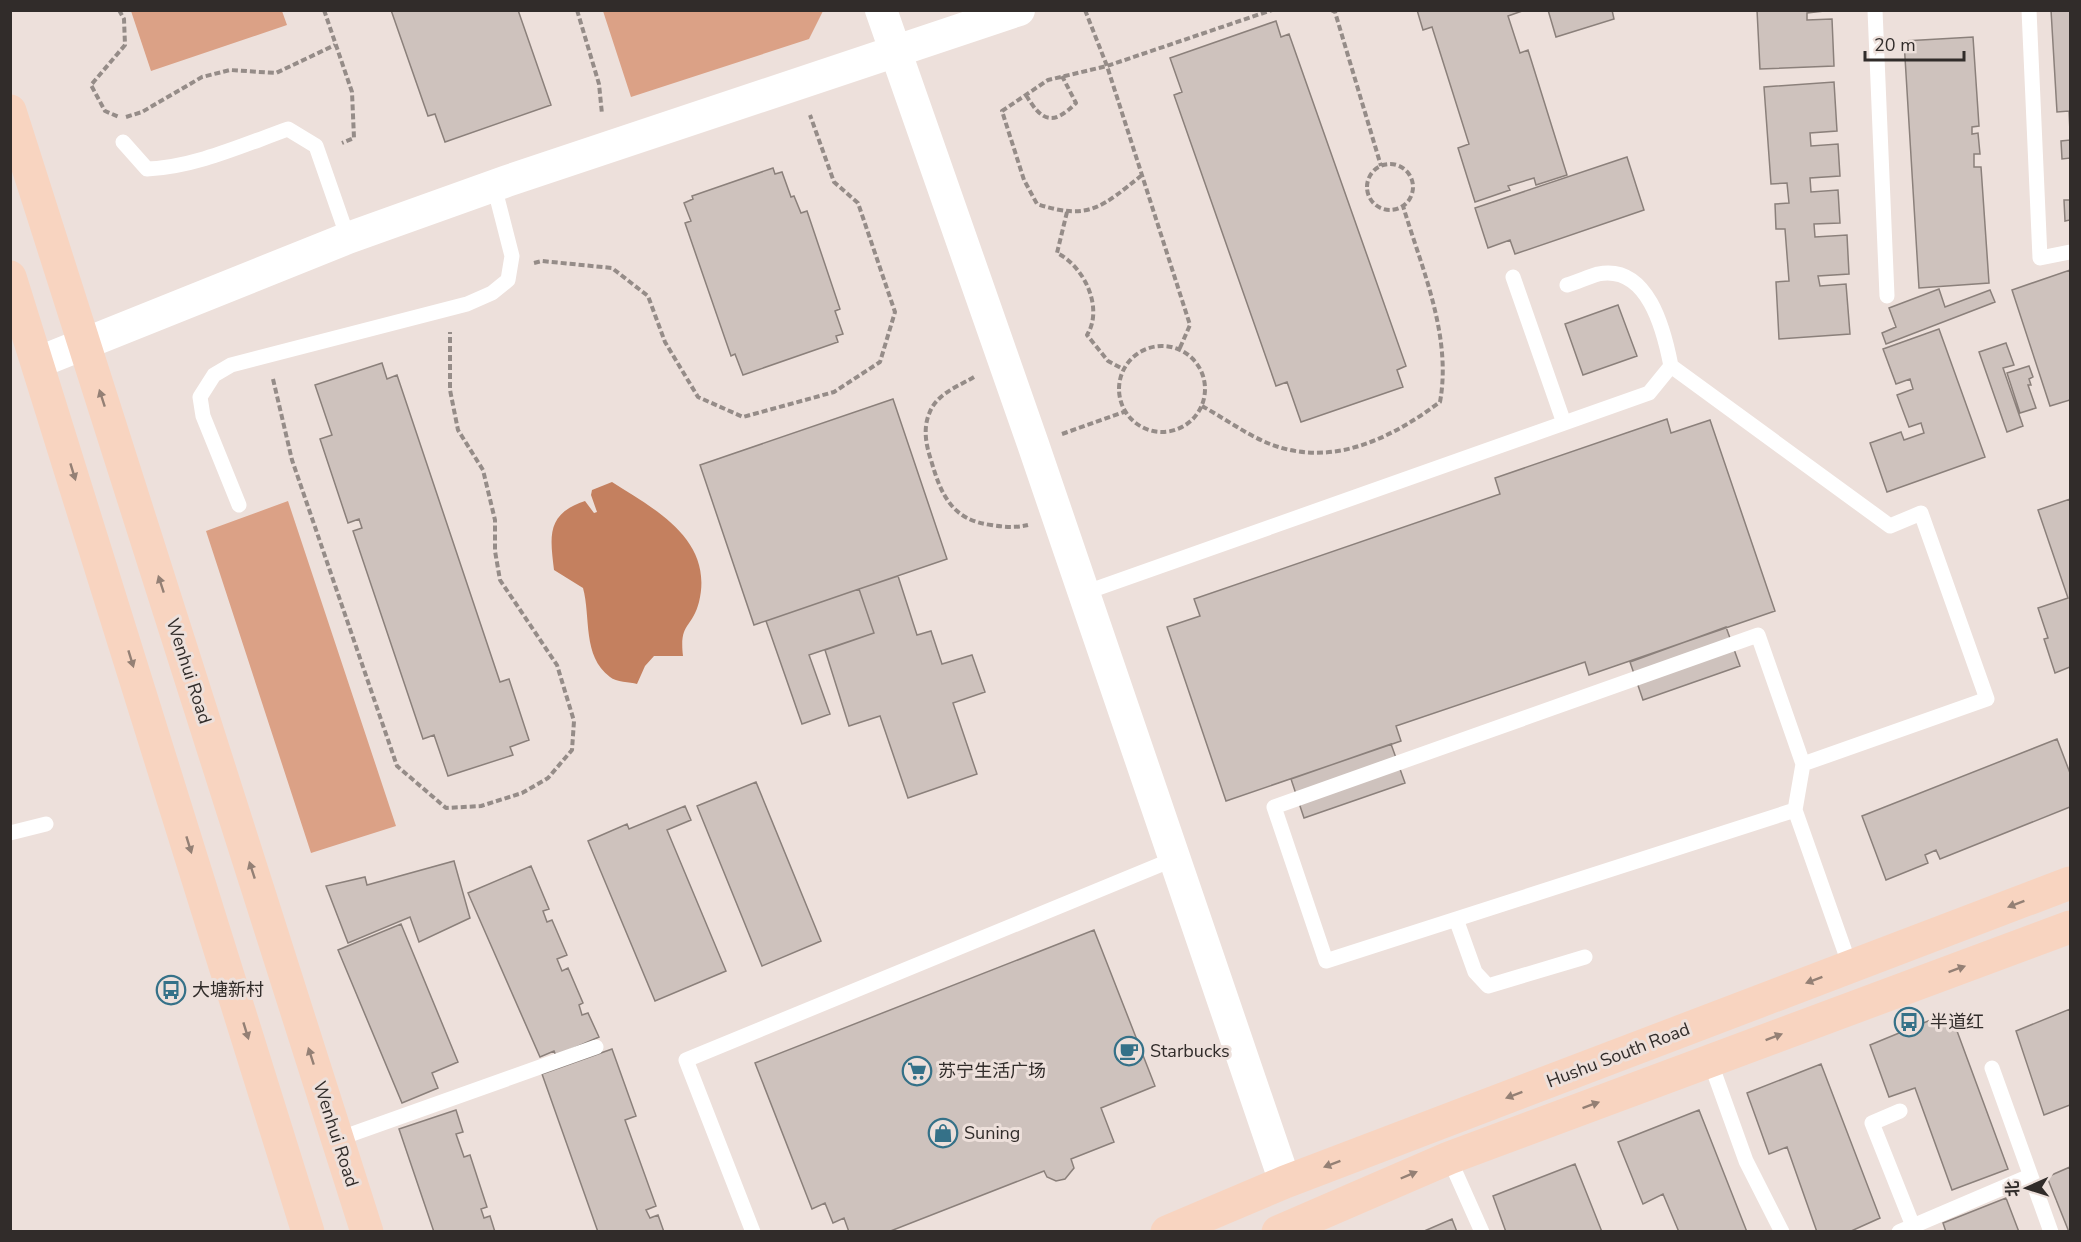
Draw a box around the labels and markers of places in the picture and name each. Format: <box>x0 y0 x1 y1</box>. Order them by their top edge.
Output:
bus stop icon: 大塘新村 <box>155 974 187 1006</box>
place label: 大塘新村 <box>192 978 264 1002</box>
bus stop icon: 半道红 <box>1893 1006 1925 1038</box>
place label: 半道红 <box>1930 1010 1984 1034</box>
cafe icon: Starbucks <box>1113 1035 1145 1067</box>
place label: Starbucks <box>1150 1039 1230 1063</box>
supermarket icon: 苏宁生活广场 <box>901 1055 933 1087</box>
place label: 苏宁生活广场 <box>938 1059 1046 1083</box>
shop icon: Suning <box>927 1117 959 1149</box>
place label: Suning <box>964 1121 1020 1145</box>

